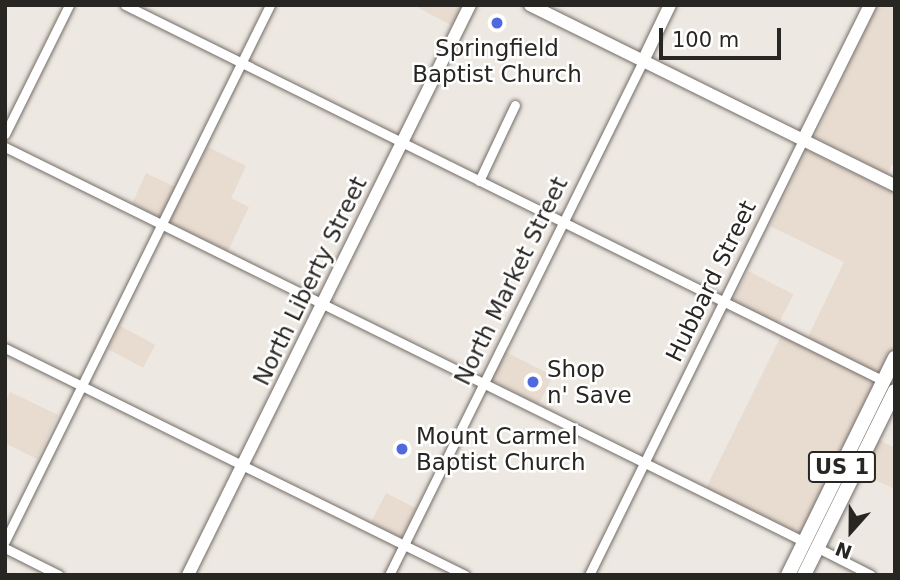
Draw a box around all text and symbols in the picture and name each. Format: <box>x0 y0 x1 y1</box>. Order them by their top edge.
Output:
scale bar <box>662 14 785 58</box>
marker: Springfield Baptist Church <box>489 15 505 31</box>
text: 100 m <box>672 28 739 52</box>
place label: Springfield Baptist Church <box>412 34 582 88</box>
street label: North Liberty Street <box>247 172 373 390</box>
street label: North Market Street <box>449 173 573 389</box>
street label: Hubbard Street <box>660 196 762 366</box>
place label: Shop n' Save <box>547 355 632 409</box>
marker: Shop n' Save <box>525 374 541 390</box>
place label: Mount Carmel Baptist Church <box>416 422 586 476</box>
marker: Mount Carmel Baptist Church <box>394 441 410 457</box>
road number: US 1 <box>807 449 877 484</box>
north arrow <box>816 496 886 566</box>
text: N <box>832 537 855 564</box>

